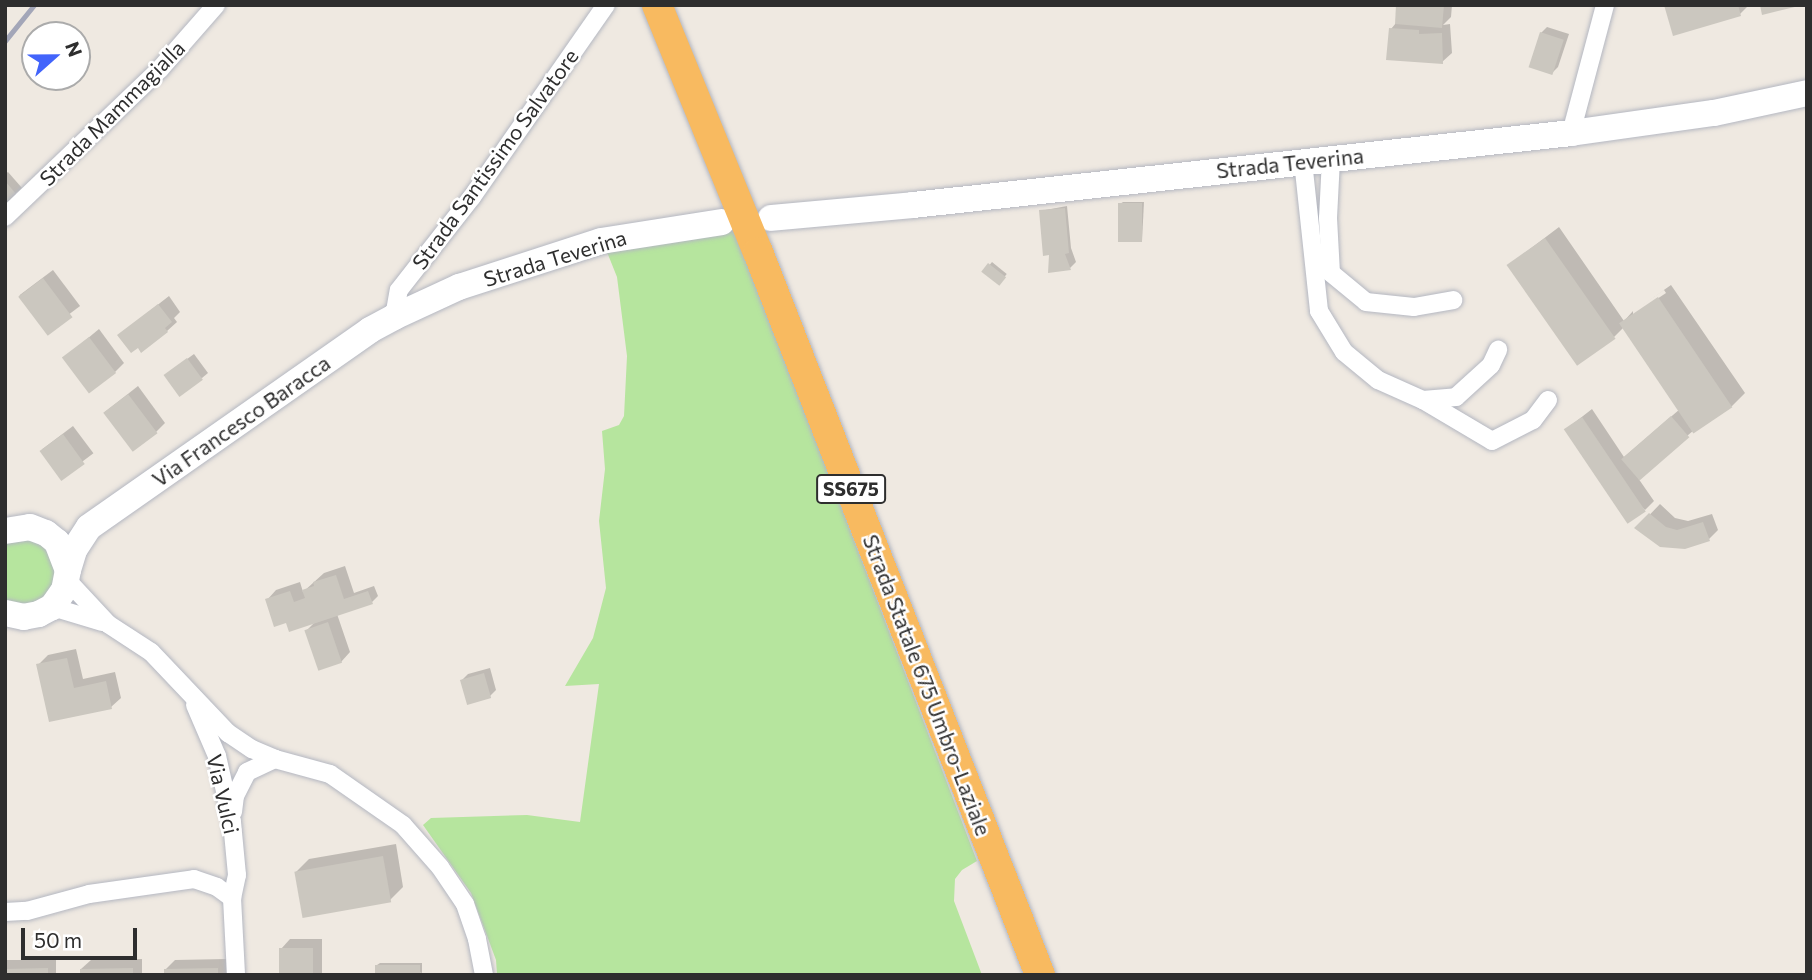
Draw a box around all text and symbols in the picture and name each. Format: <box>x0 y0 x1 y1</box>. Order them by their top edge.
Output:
north arrow <box>21 21 91 91</box>
street label: Strada Mammagialla <box>34 35 190 191</box>
text: N <box>61 38 87 60</box>
street label: Strada Santissimo Salvatore <box>407 44 583 274</box>
street label: Strada Teverina <box>1215 143 1365 183</box>
street label: Strada Teverina <box>481 224 629 292</box>
street label: Via Francesco Baracca <box>147 350 335 492</box>
road number: SS675 <box>816 474 886 504</box>
street label: Strada Statale 675 Umbro-Laziale <box>858 531 996 839</box>
street label: Via Vulci <box>202 752 244 836</box>
scale bar <box>24 914 140 958</box>
text: 50 m <box>34 927 82 952</box>

